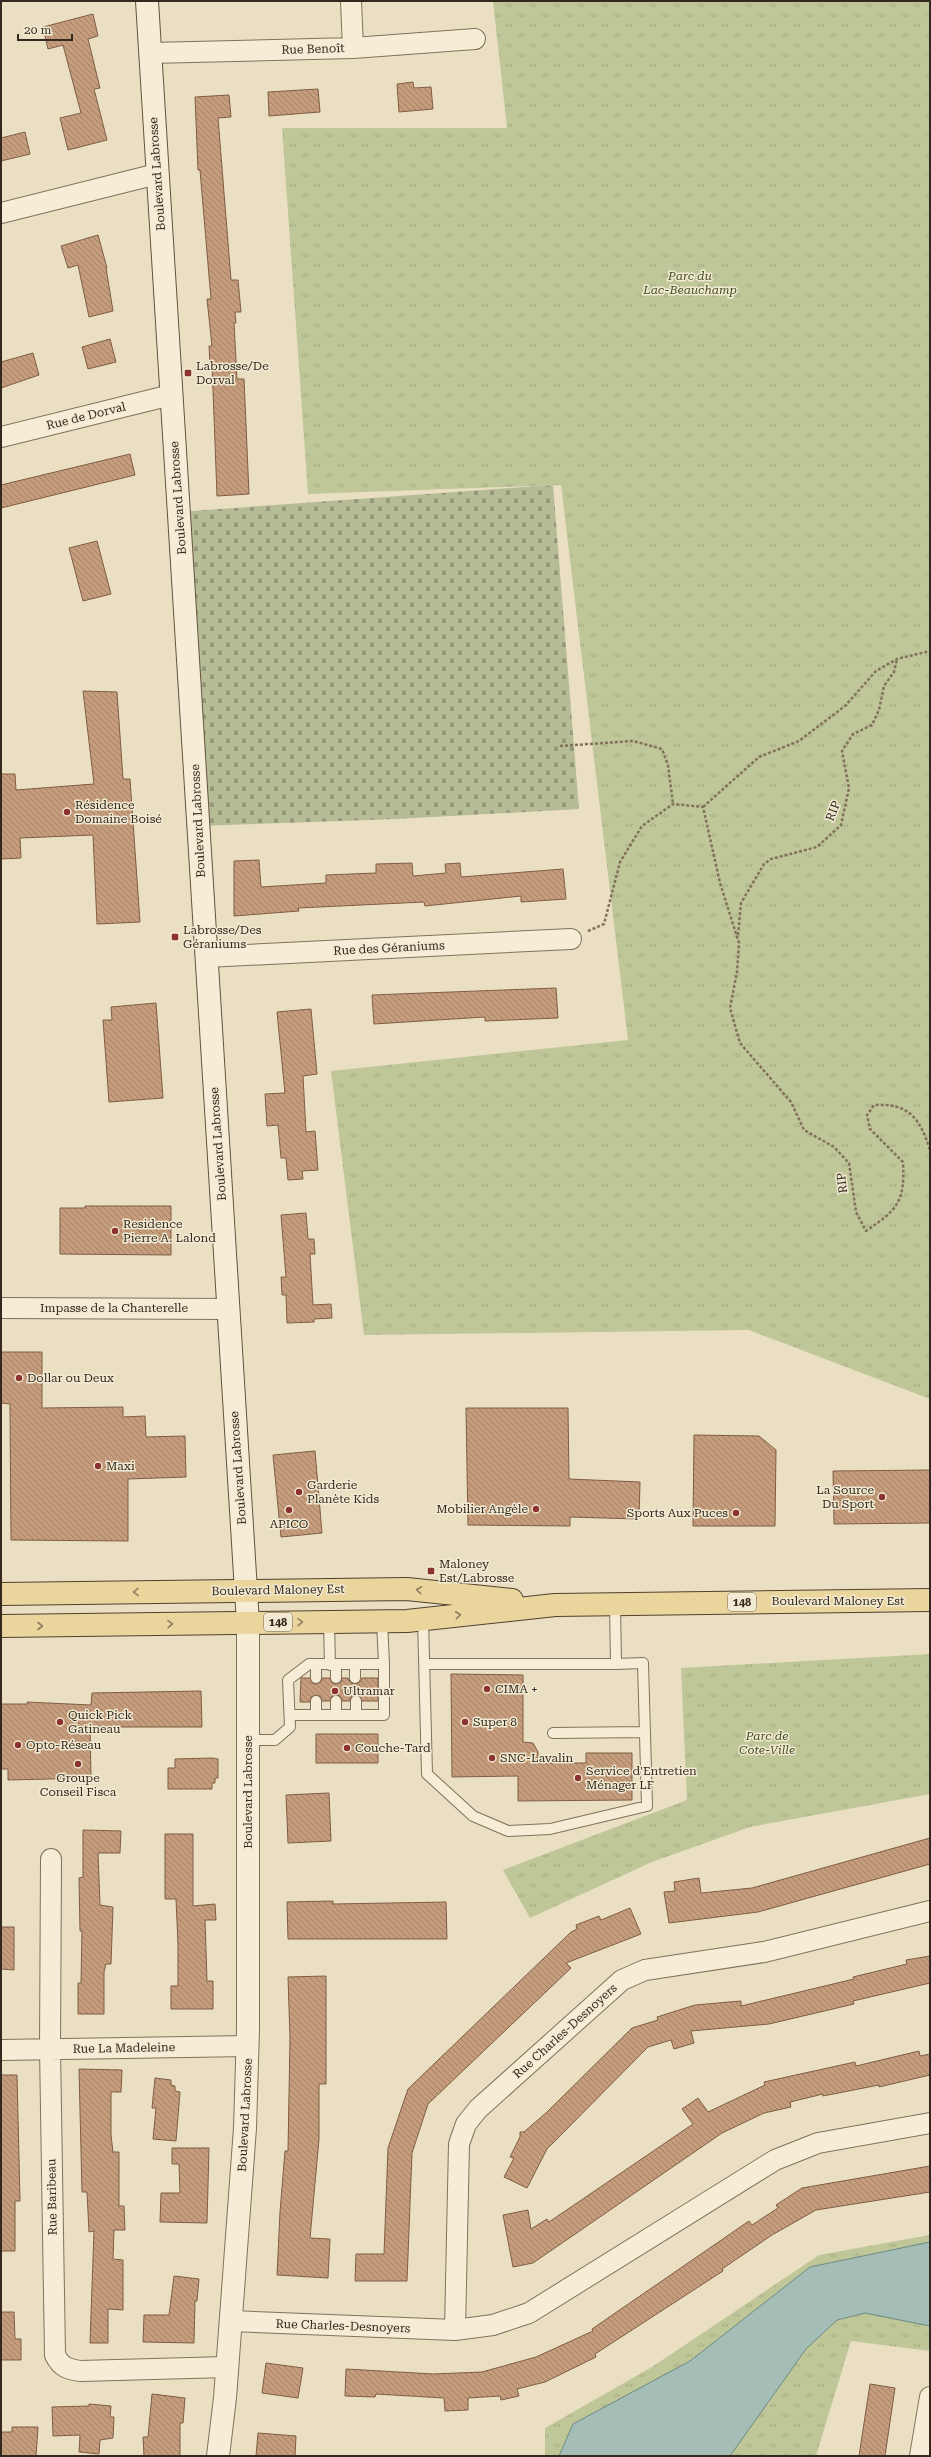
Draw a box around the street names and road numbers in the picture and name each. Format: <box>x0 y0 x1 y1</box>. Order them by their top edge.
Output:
street label: Rue Benoît <box>281 41 345 57</box>
street label: Boulevard Labrosse <box>146 116 168 231</box>
street label: Rue de Dorval <box>45 399 127 433</box>
street label: Boulevard Labrosse <box>167 440 189 555</box>
street label: Boulevard Labrosse <box>188 763 208 878</box>
street label: RIP <box>823 799 843 823</box>
street label: Rue des Géraniums <box>333 938 445 958</box>
street label: Boulevard Labrosse <box>207 1086 229 1201</box>
street label: RIP <box>834 1172 850 1194</box>
street label: Impasse de la Chanterelle <box>40 1301 188 1315</box>
street label: Boulevard Labrosse <box>227 1410 249 1525</box>
street label: Boulevard Maloney Est <box>211 1582 345 1598</box>
road number: 148 <box>728 1593 756 1611</box>
street label: Boulevard Maloney Est <box>771 1594 905 1608</box>
road number: 148 <box>264 1613 292 1631</box>
street label: Boulevard Labrosse <box>241 1735 255 1849</box>
street label: Rue Charles-Desnoyers <box>510 1980 620 2081</box>
street label: Rue La Madeleine <box>73 2040 176 2056</box>
street label: Boulevard Labrosse <box>235 2057 255 2172</box>
street label: Rue Baribeau <box>44 2158 60 2235</box>
street label: Rue Charles-Desnoyers <box>275 2317 411 2335</box>

